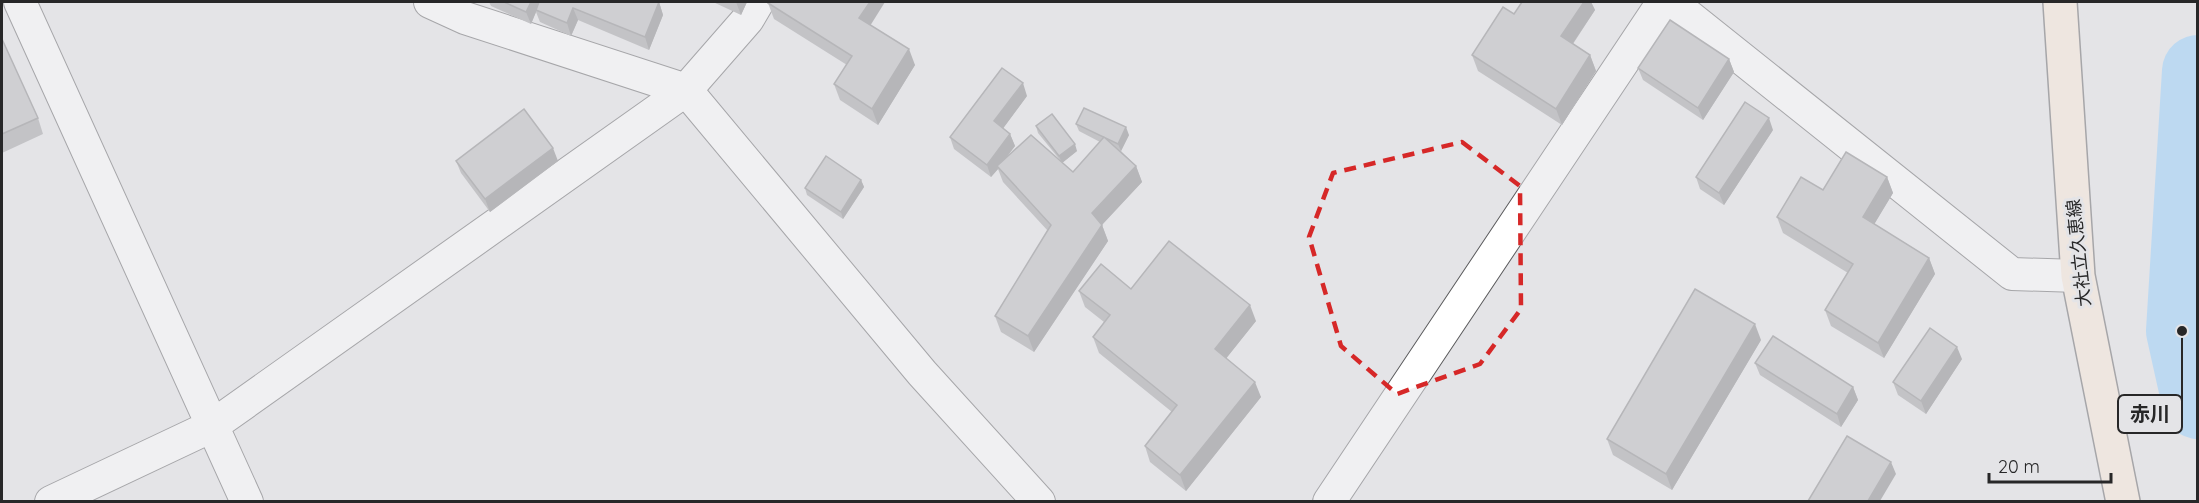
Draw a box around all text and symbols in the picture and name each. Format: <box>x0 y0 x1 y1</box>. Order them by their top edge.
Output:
street label: 大社立久恵線 <box>2061 198 2096 308</box>
callout: 赤川 <box>2118 395 2182 433</box>
text: 赤川 <box>2130 401 2170 426</box>
scale bar <box>1989 446 2110 484</box>
text: 20 m <box>1998 455 2040 478</box>

